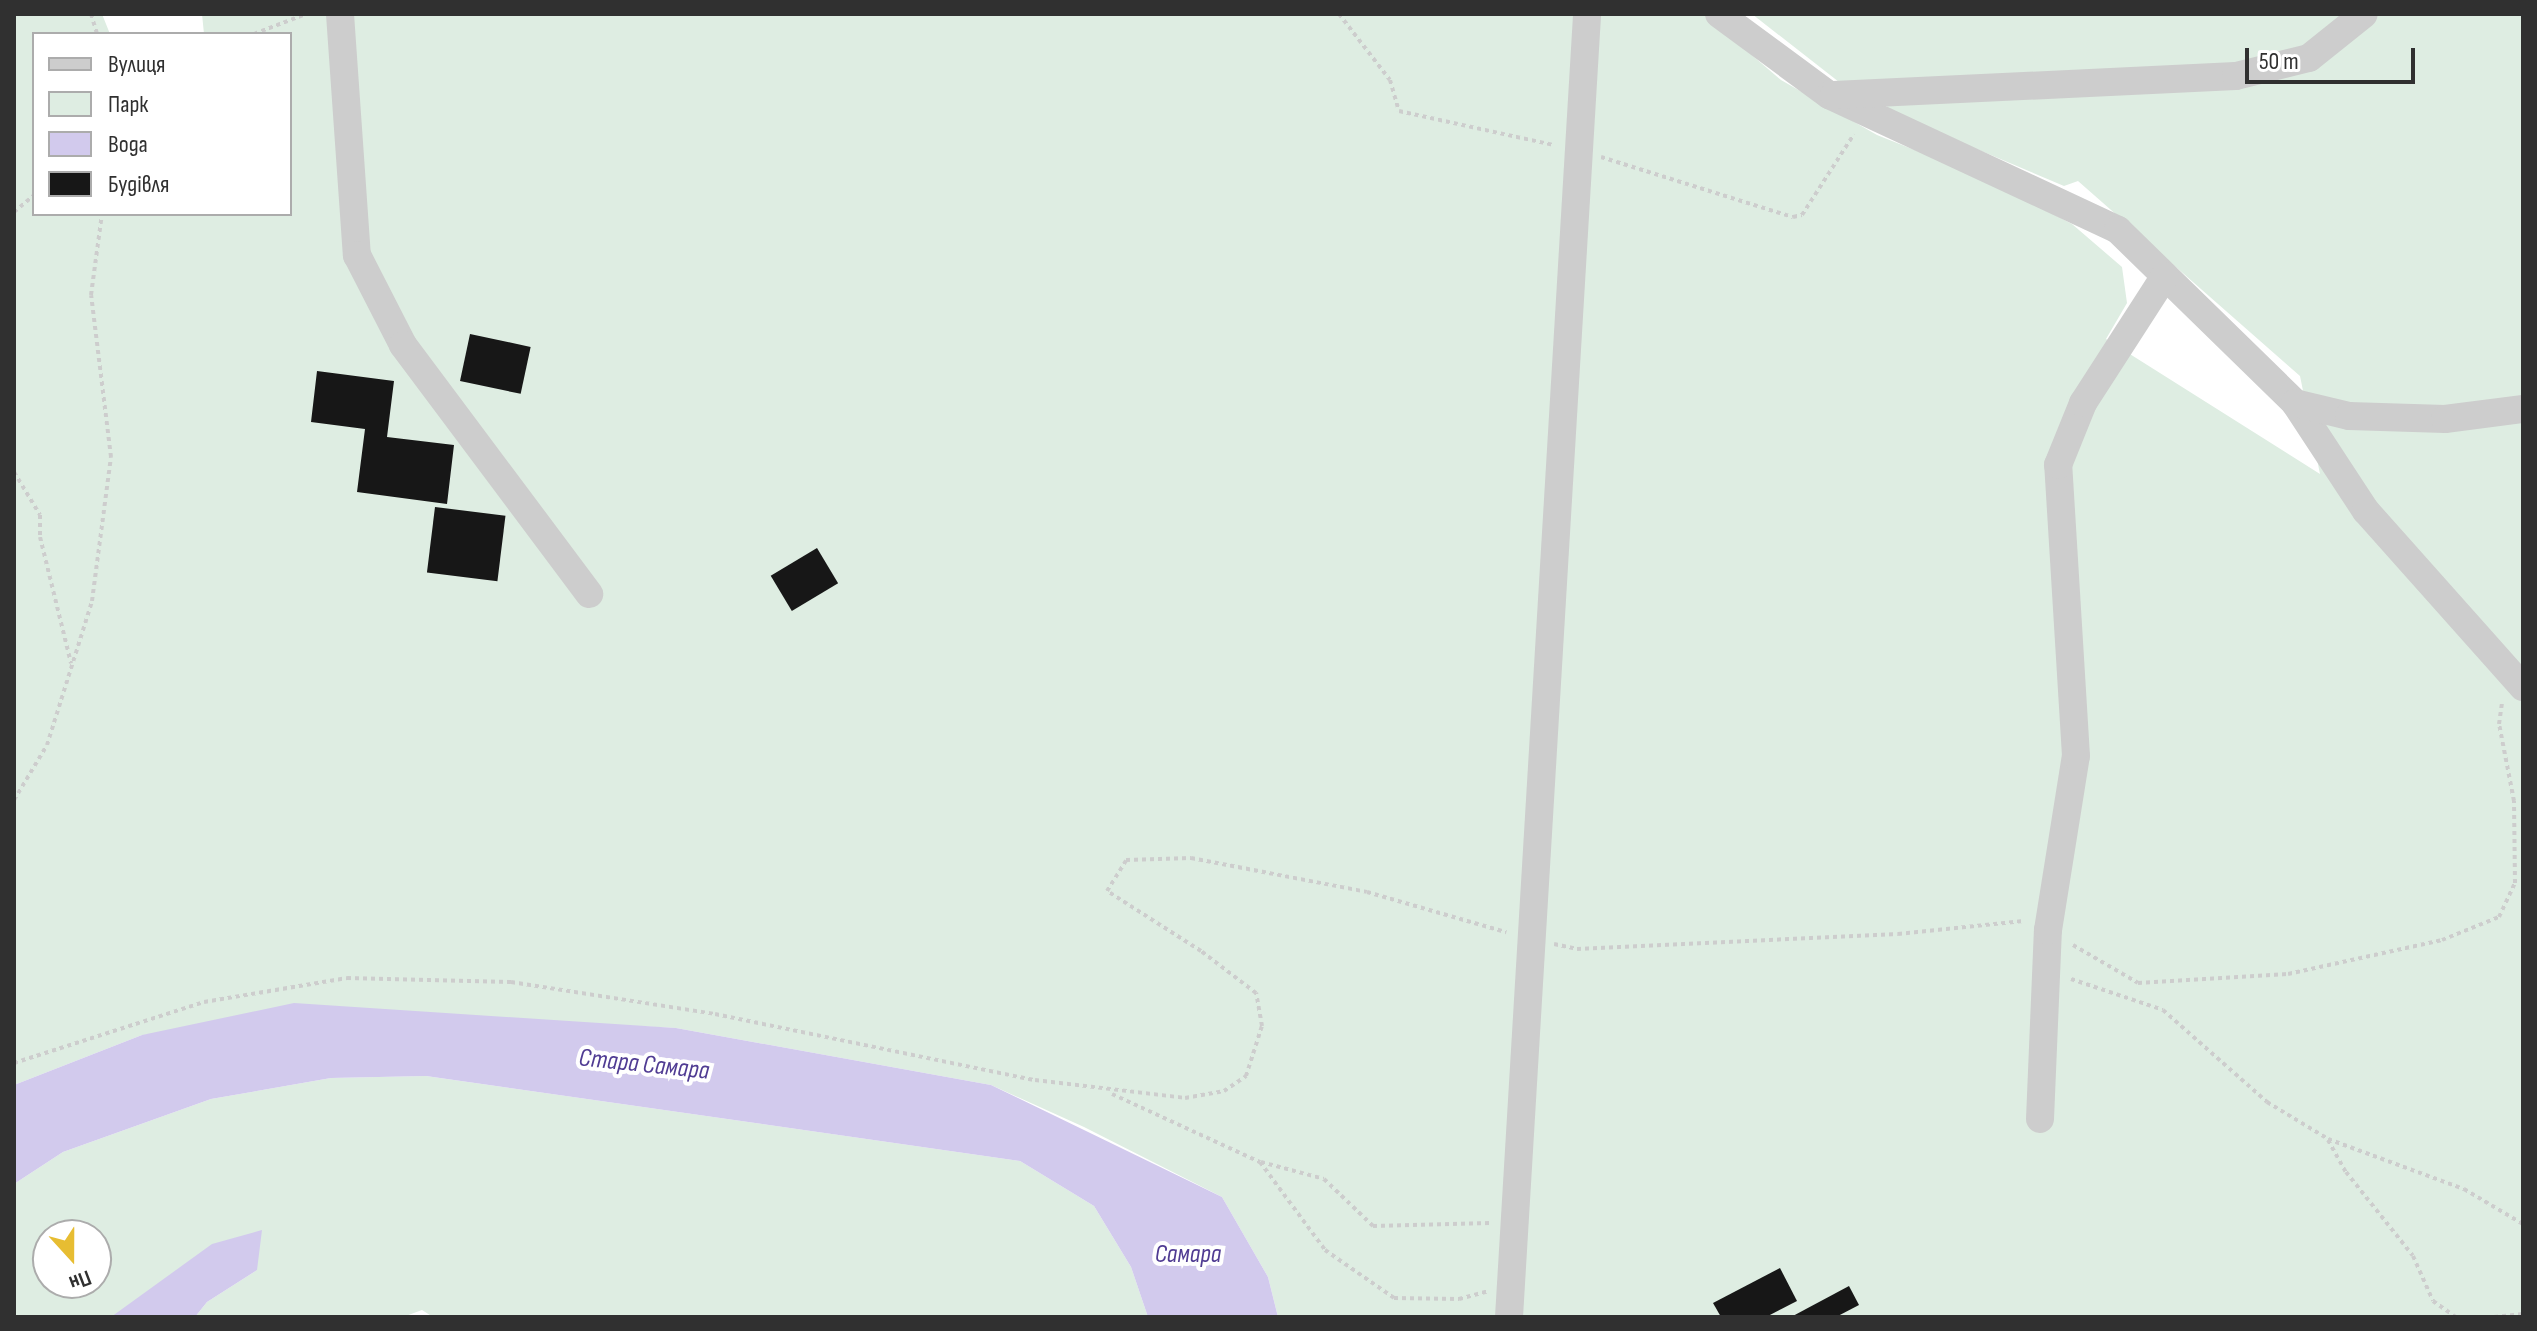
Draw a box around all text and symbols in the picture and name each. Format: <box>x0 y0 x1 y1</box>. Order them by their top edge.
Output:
legend <box>32 32 292 216</box>
scale bar <box>2249 32 2419 82</box>
text: 50 m <box>2259 47 2299 76</box>
text: Вулиця <box>108 50 166 79</box>
text: Парк <box>108 90 148 119</box>
text: Вода <box>108 130 148 159</box>
text: Будівля <box>108 170 169 199</box>
water label: Стара Самара <box>577 1043 711 1087</box>
north arrow <box>32 1219 112 1299</box>
water label: Самара <box>1155 1239 1221 1271</box>
text: Пн <box>65 1264 95 1296</box>

